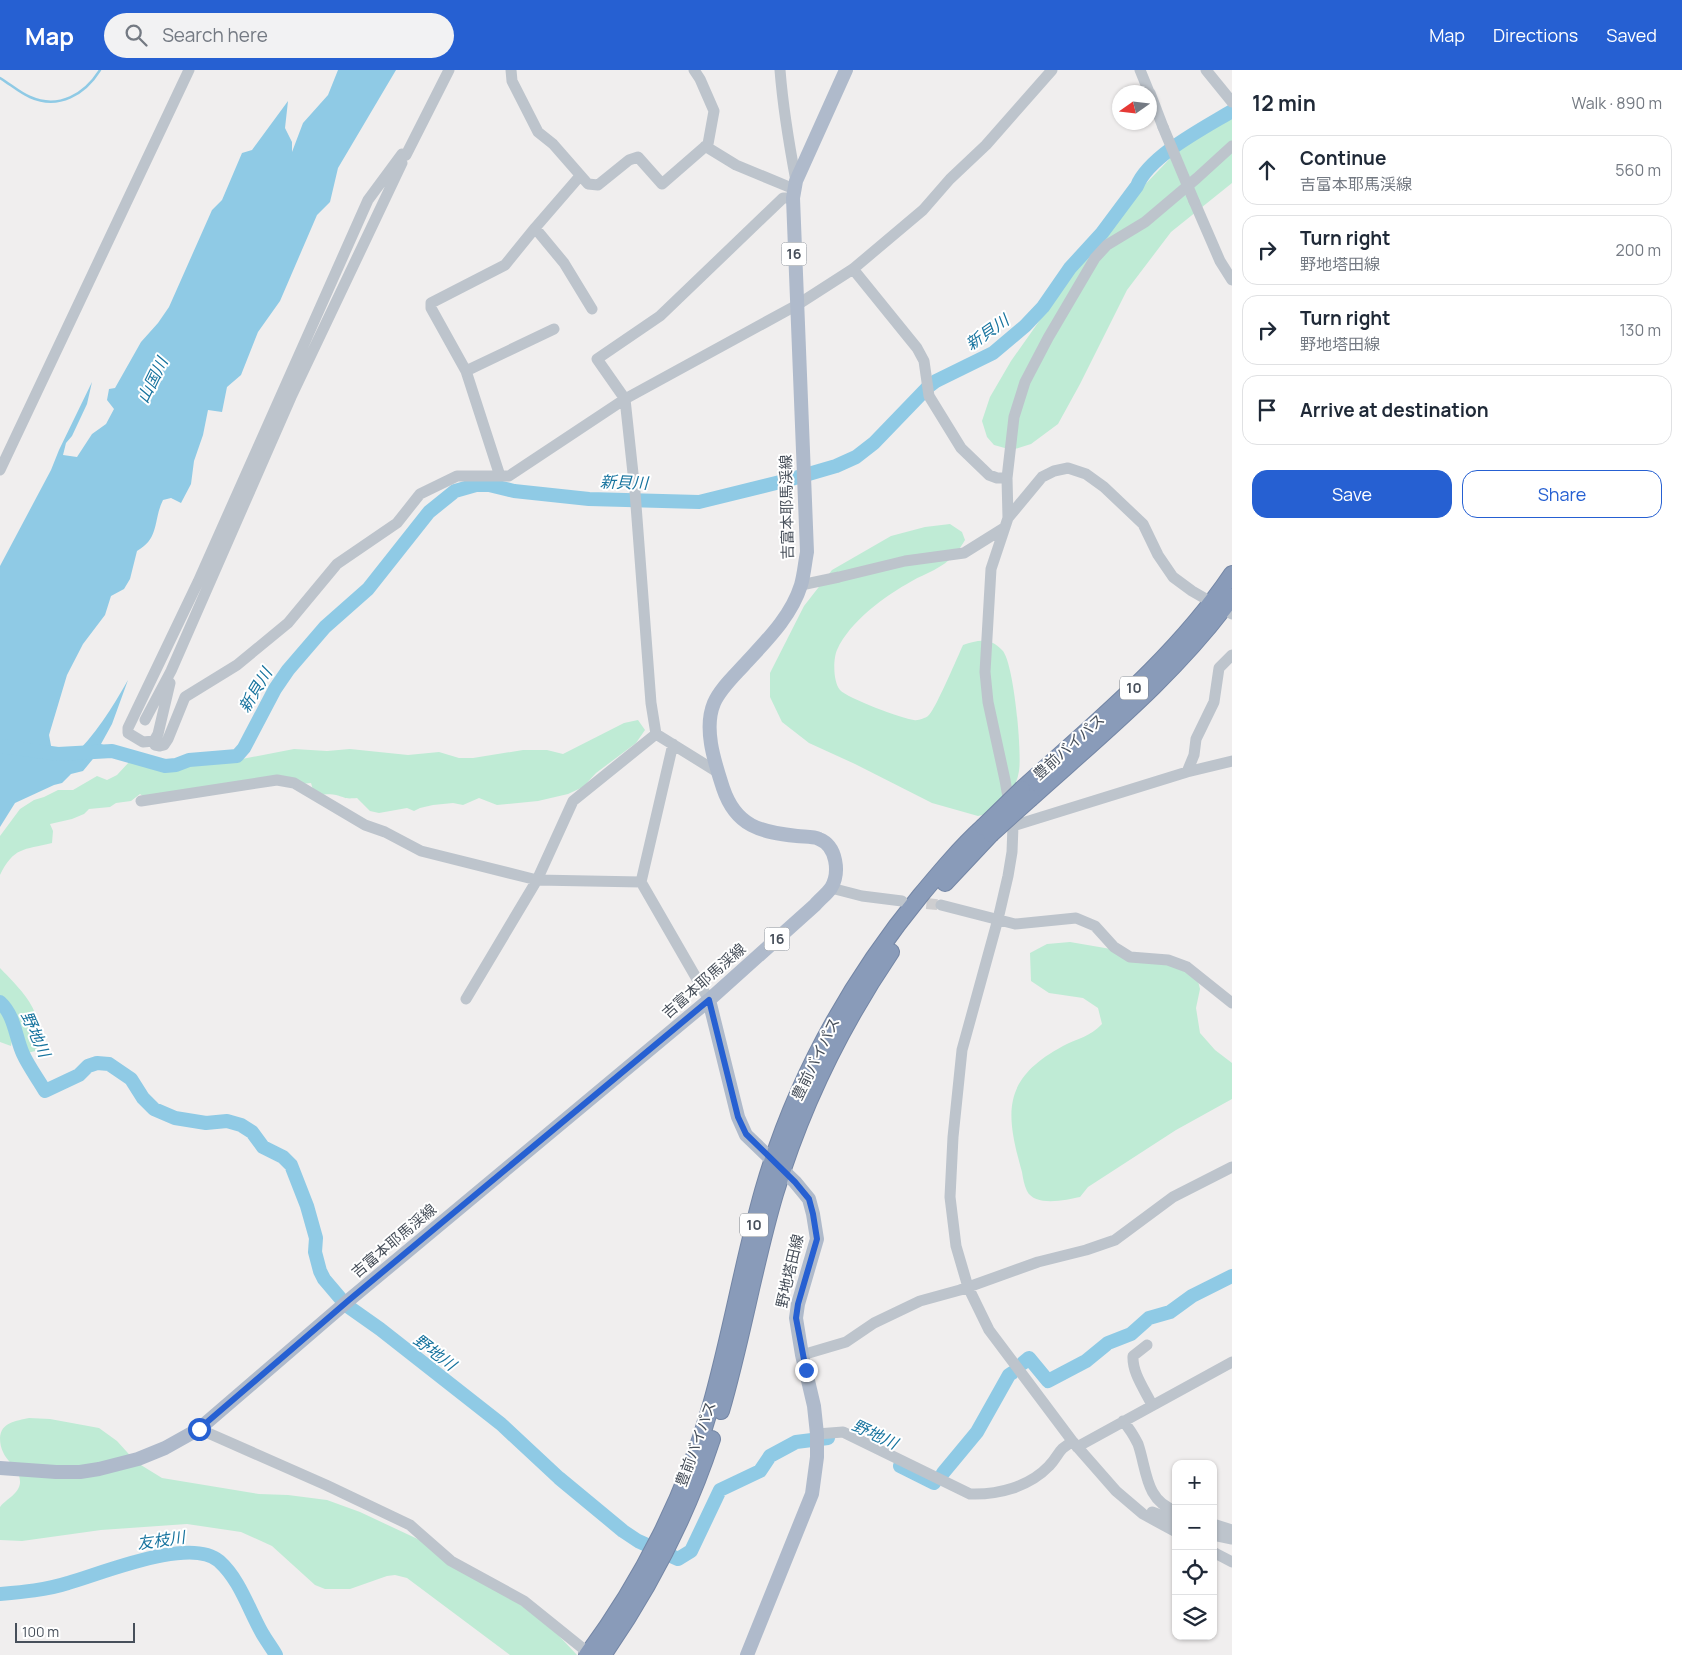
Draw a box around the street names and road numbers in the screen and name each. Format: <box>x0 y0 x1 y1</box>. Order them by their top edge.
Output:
road number: 16 <box>782 242 806 265</box>
street label: 吉富本耶馬渓線 <box>775 454 798 560</box>
road number: 10 <box>1120 676 1148 700</box>
street label: 豊前バイパス <box>1028 709 1109 784</box>
road number: 16 <box>764 928 790 951</box>
street label: 吉富本耶馬渓線 <box>657 938 750 1023</box>
street label: 豊前バイパス <box>786 1014 845 1104</box>
street label: 吉富本耶馬渓線 <box>347 1199 441 1282</box>
road number: 10 <box>740 1214 768 1236</box>
street label: 野地塔田線 <box>771 1232 808 1310</box>
street label: 豊前バイパス <box>670 1398 721 1490</box>

